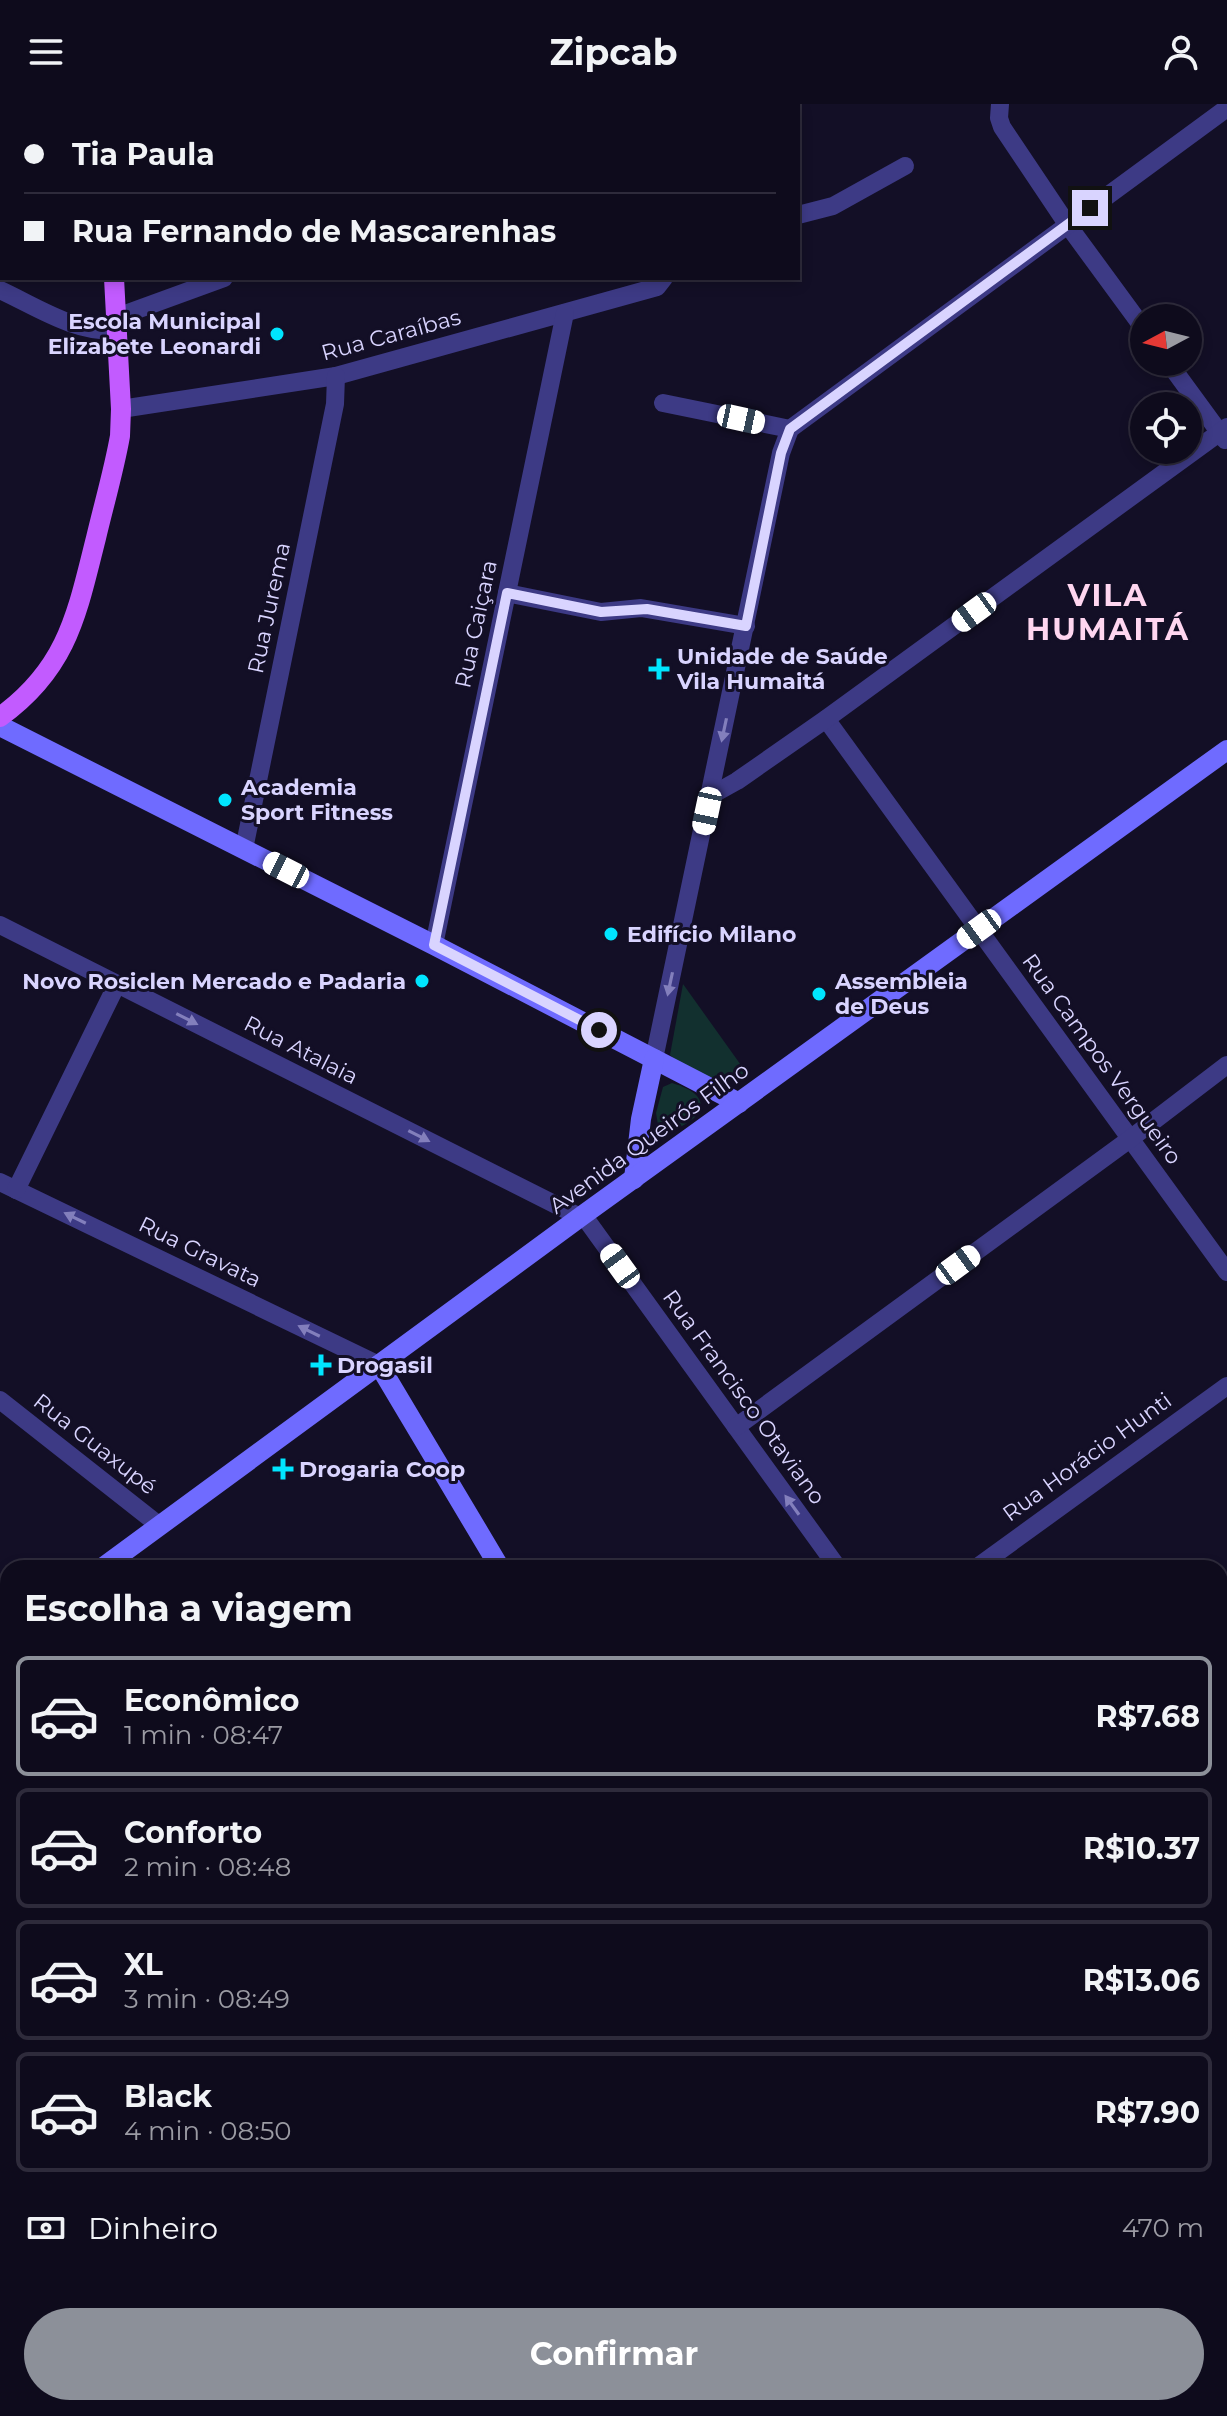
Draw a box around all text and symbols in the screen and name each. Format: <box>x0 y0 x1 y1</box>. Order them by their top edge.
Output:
icon: menu <box>24 30 68 74</box>
text: Zipcab <box>549 30 678 74</box>
icon: person <box>1159 30 1203 74</box>
text: Tia Paula <box>72 136 215 173</box>
route end <box>1072 190 1108 226</box>
text: Rua Fernando de Mascarenhas <box>72 213 556 250</box>
street label: Rua Caraíbas <box>318 303 464 367</box>
north arrow <box>1130 304 1202 376</box>
map controls <box>1130 304 1202 464</box>
place label: Escola Municipal Elizabete Leonardi <box>48 308 261 360</box>
marker: Escola Municipal Elizabete Leonardi <box>268 325 286 343</box>
button: locate <box>1130 392 1202 464</box>
car <box>715 402 767 436</box>
street label: Rua Jurema <box>242 540 296 676</box>
street label: Rua Caiçara <box>449 558 503 690</box>
district label: VILA HUMAITÁ <box>1026 577 1190 648</box>
car <box>948 588 1000 636</box>
place label: Unidade de Saúde Vila Humaitá <box>676 643 888 695</box>
marker: Unidade de Saúde Vila Humaitá <box>648 658 670 680</box>
one-way arrow <box>717 717 730 742</box>
place label: Academia Sport Fitness <box>240 774 393 826</box>
car <box>690 785 724 837</box>
marker: Academia Sport Fitness <box>216 791 234 809</box>
car <box>259 848 313 892</box>
car <box>953 905 1005 953</box>
place label: Edifício Milano <box>627 921 796 948</box>
marker: Edifício Milano <box>602 925 620 943</box>
street label: Rua Campos Vergueiro <box>1016 948 1188 1170</box>
place label: Novo Rosiclen Mercado e Padaria <box>22 968 406 995</box>
place label: Assembleia de Deus <box>834 968 968 1020</box>
marker: Novo Rosiclen Mercado e Padaria <box>413 972 431 990</box>
one-way arrow <box>663 972 676 997</box>
marker: Assembleia de Deus <box>810 985 828 1003</box>
street label: Rua Atalaia <box>239 1010 363 1090</box>
one-way arrow <box>176 1012 199 1026</box>
route start <box>581 1012 617 1048</box>
street label: Avenida Queirós Filho <box>544 1056 754 1220</box>
one-way arrow <box>408 1129 431 1143</box>
one-way arrow <box>63 1211 86 1225</box>
street label: Rua Gravata <box>134 1211 266 1293</box>
car <box>596 1240 644 1292</box>
car <box>932 1241 984 1289</box>
street label: Rua Francisco Otaviano <box>657 1284 831 1510</box>
one-way arrow <box>297 1324 320 1338</box>
place label: Drogasil <box>337 1352 433 1379</box>
marker: Drogasil <box>312 1356 330 1374</box>
street label: Rua Horácio Hunti <box>997 1387 1177 1527</box>
street label: Rua Guaxupé <box>28 1388 162 1500</box>
place label: Drogaria Coop <box>299 1456 465 1483</box>
marker: Drogaria Coop <box>274 1460 292 1478</box>
one-way arrow <box>785 1494 801 1515</box>
text: Escolha a viagem <box>24 1586 353 1630</box>
icon: car <box>28 1680 100 1752</box>
text: Econômico <box>124 1682 299 1719</box>
text: R$7.68 <box>1096 1698 1200 1735</box>
text: 1 min · 08:47 <box>124 1719 283 1751</box>
icon: car <box>28 1812 100 1884</box>
text: Conforto <box>124 1814 262 1851</box>
text: R$10.37 <box>1083 1830 1200 1867</box>
text: 2 min · 08:48 <box>124 1851 291 1883</box>
icon: car <box>28 1944 100 2016</box>
text: XL <box>124 1946 163 1983</box>
text: R$13.06 <box>1083 1962 1200 1999</box>
text: 3 min · 08:49 <box>124 1983 290 2015</box>
icon: car <box>28 2076 100 2148</box>
text: Black <box>124 2078 212 2115</box>
text: R$7.90 <box>1095 2094 1200 2131</box>
text: 4 min · 08:50 <box>124 2115 292 2147</box>
icon: cash <box>24 2206 68 2250</box>
text: Dinheiro <box>88 2210 218 2247</box>
text: 470 m <box>1122 2212 1204 2244</box>
button: Confirmar <box>24 2308 1204 2400</box>

